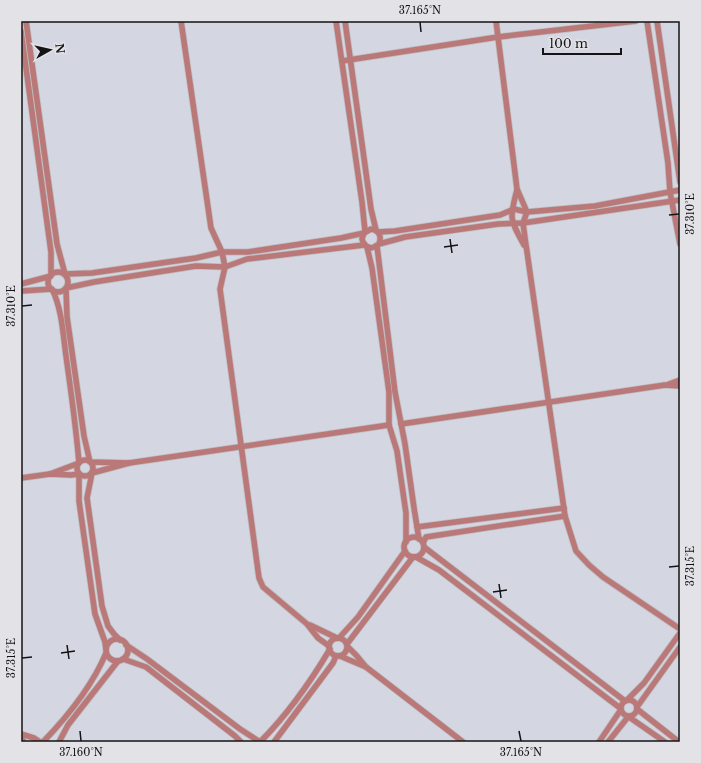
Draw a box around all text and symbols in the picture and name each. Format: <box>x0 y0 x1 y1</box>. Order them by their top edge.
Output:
text: 37.165°N <box>399 4 441 17</box>
north arrow <box>30 30 70 70</box>
scale bar <box>543 30 621 56</box>
text: 100 m <box>549 36 588 51</box>
text: N <box>52 43 68 55</box>
text: 37.310°E <box>684 193 697 235</box>
text: 37.310°E <box>5 285 18 327</box>
text: 37.315°E <box>684 546 697 586</box>
text: 37.315°E <box>5 638 18 678</box>
text: 37.160°N <box>59 746 103 759</box>
text: 37.165°N <box>500 746 542 759</box>

